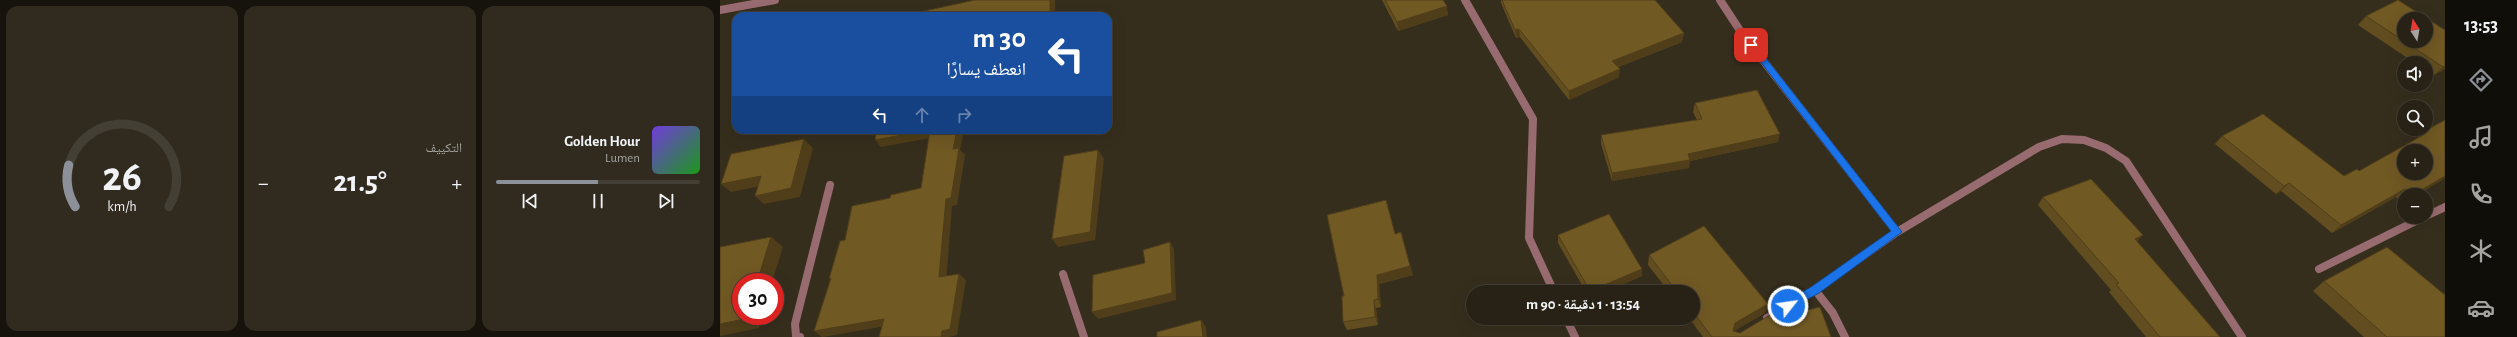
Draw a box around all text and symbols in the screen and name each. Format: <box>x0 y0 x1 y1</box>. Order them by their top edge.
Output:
north arrow <box>2397 12 2433 48</box>
map controls <box>2397 12 2433 224</box>
text: 13:53 <box>2464 17 2498 35</box>
text: 30 m <box>973 25 1026 53</box>
icon: left <box>1040 28 1092 80</box>
pin <box>1734 28 1768 62</box>
icon: arrive <box>1740 34 1762 56</box>
button: sound <box>2397 56 2433 92</box>
text: انعطف يسارًا <box>946 61 1026 79</box>
icon: directions <box>2467 66 2495 94</box>
button: search <box>2397 100 2433 136</box>
icon: left <box>869 104 891 126</box>
icon: ahead <box>911 104 933 126</box>
icon: right <box>953 104 975 126</box>
icon: music <box>2467 123 2495 151</box>
text: Golden Hour <box>564 134 640 149</box>
text: التكييف <box>426 142 462 155</box>
button: + <box>2397 144 2433 180</box>
text: Lumen <box>605 152 640 165</box>
text: 26 <box>102 156 142 197</box>
text: 21.5° <box>333 167 387 197</box>
text: − <box>258 172 269 194</box>
text: + <box>451 172 462 194</box>
icon: phone <box>2467 180 2495 208</box>
button: − <box>2397 188 2433 224</box>
icon: previous <box>519 190 541 212</box>
icon: pause <box>587 190 609 212</box>
icon: next <box>655 190 677 212</box>
text: km/h <box>107 199 137 213</box>
icon: climate <box>2467 237 2495 265</box>
speed limit sign: 30 <box>732 273 784 325</box>
position arrow <box>1767 285 1809 327</box>
icon: car <box>2467 294 2495 322</box>
text: 13:54 · 1 دقيقة · 90 m <box>1526 297 1640 312</box>

